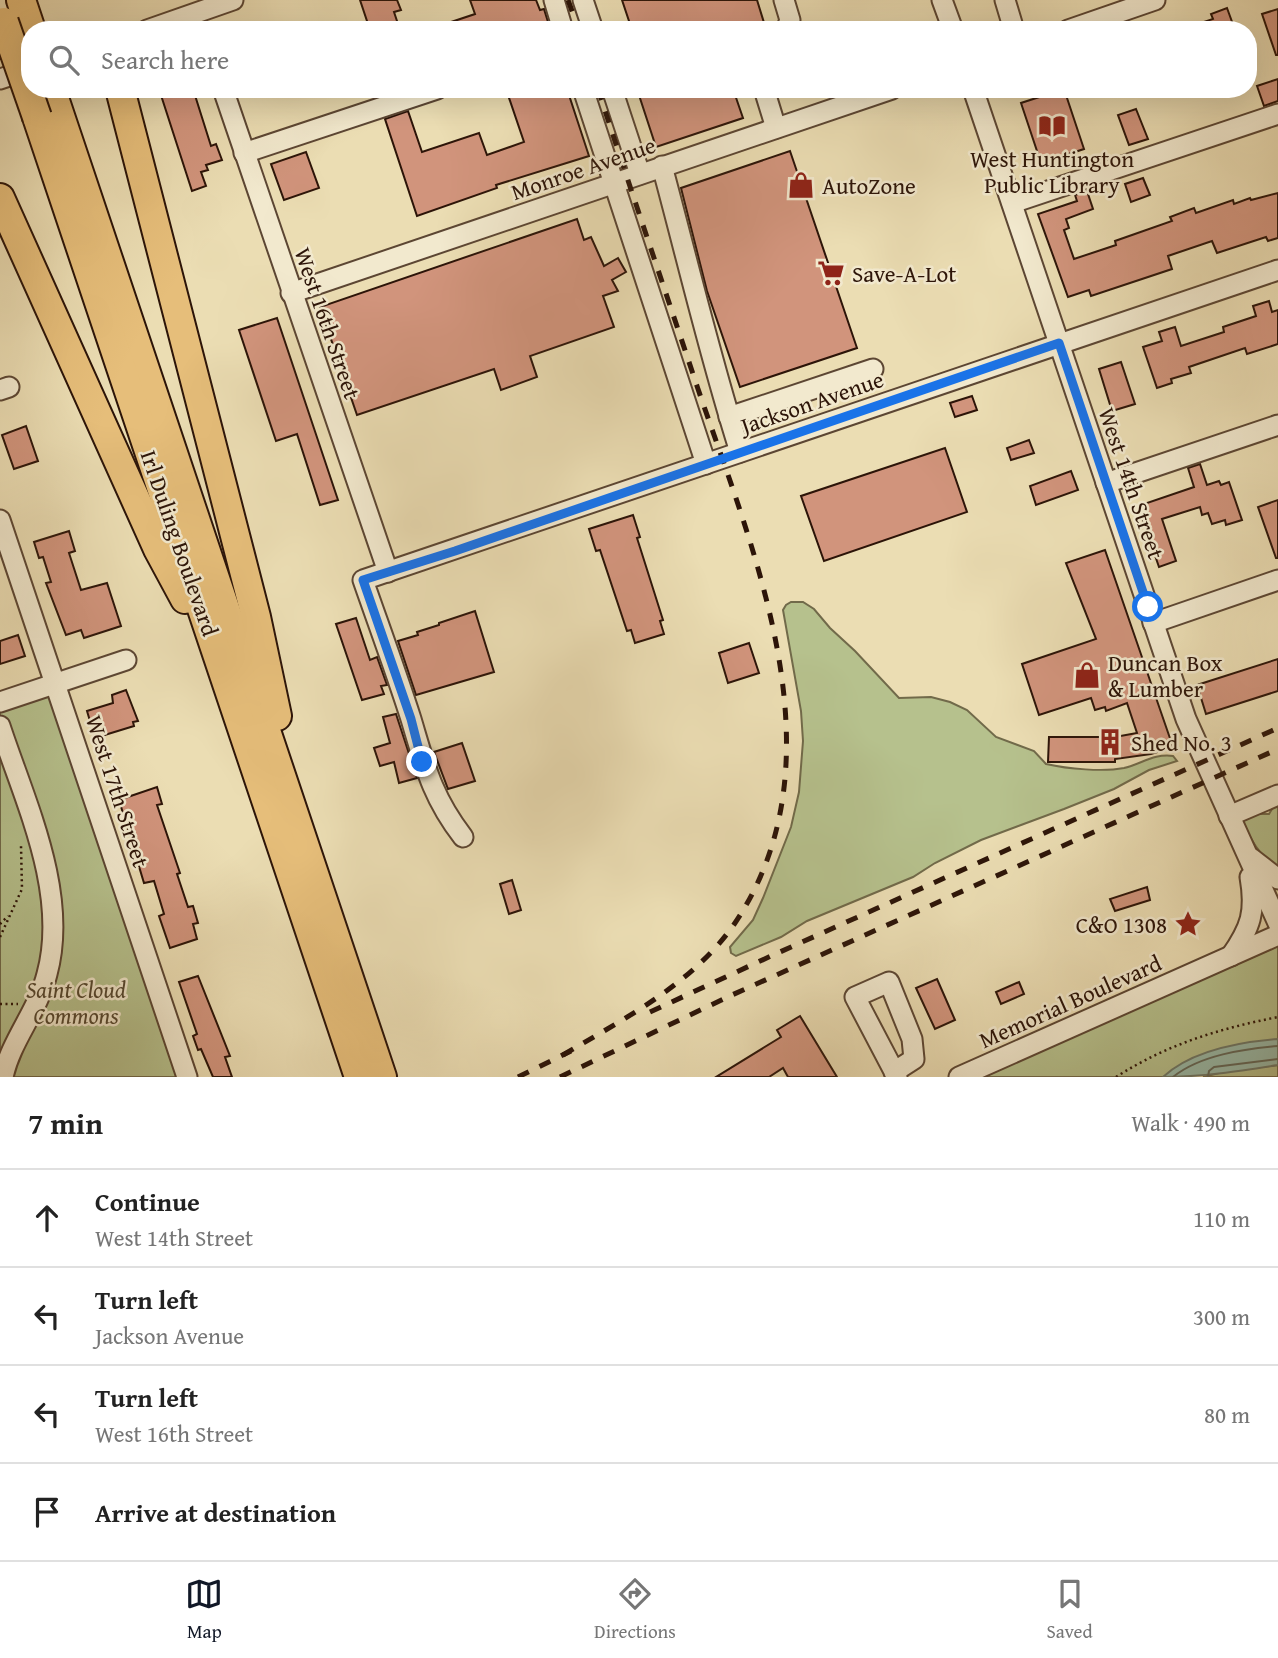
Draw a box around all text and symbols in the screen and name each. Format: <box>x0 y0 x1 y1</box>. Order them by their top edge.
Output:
search box <box>21 21 1257 98</box>
text: Search here <box>101 40 229 79</box>
icon: search <box>45 41 83 79</box>
library icon: West Huntington Public Library <box>1037 111 1067 141</box>
street label: Monroe Avenue <box>506 128 660 208</box>
place label: West Huntington Public Library <box>970 142 1134 201</box>
place label: AutoZone <box>822 169 916 202</box>
shop icon: AutoZone <box>786 170 816 200</box>
street label: West 16th Street <box>287 243 369 403</box>
place label: Save-A-Lot <box>852 257 956 290</box>
supermarket icon: Save-A-Lot <box>816 258 846 288</box>
street label: Jackson Avenue <box>733 362 888 443</box>
street label: West 14th Street <box>1091 403 1173 563</box>
street label: Irl Duling Boulevard <box>133 446 228 641</box>
route start <box>1132 591 1163 622</box>
place label: Duncan Box & Lumber <box>1108 646 1223 705</box>
shop icon: Duncan Box & Lumber <box>1072 660 1102 690</box>
street label: West 17th Street <box>78 711 158 871</box>
place label: Shed No. 3 <box>1131 726 1232 759</box>
building icon: Shed No. 3 <box>1095 727 1125 757</box>
route end <box>406 746 437 777</box>
place label: C&O 1308 <box>1076 908 1167 941</box>
place icon: C&O 1308 <box>1173 909 1203 939</box>
street label: Memorial Boulevard <box>974 946 1167 1056</box>
park label: Saint Cloud Commons <box>26 973 126 1032</box>
text: 7 min <box>28 1101 103 1145</box>
text: Walk · 490 m <box>1131 1106 1250 1139</box>
text: Continue <box>95 1182 200 1221</box>
icon: ahead <box>28 1199 66 1237</box>
text: 110 m <box>1193 1202 1250 1235</box>
text: West 14th Street <box>95 1221 253 1254</box>
text: Turn left <box>95 1280 198 1319</box>
icon: left <box>28 1297 66 1335</box>
text: 300 m <box>1193 1300 1250 1333</box>
text: Jackson Avenue <box>95 1319 244 1352</box>
text: Turn left <box>95 1378 198 1417</box>
icon: left <box>28 1395 66 1433</box>
text: 80 m <box>1204 1398 1250 1431</box>
text: West 16th Street <box>95 1417 253 1450</box>
icon: arrive <box>28 1493 66 1531</box>
text: Arrive at destination <box>95 1493 336 1532</box>
tab: Map <box>185 1575 223 1645</box>
tab: Directions <box>594 1575 676 1645</box>
tab: Saved <box>1047 1575 1093 1645</box>

